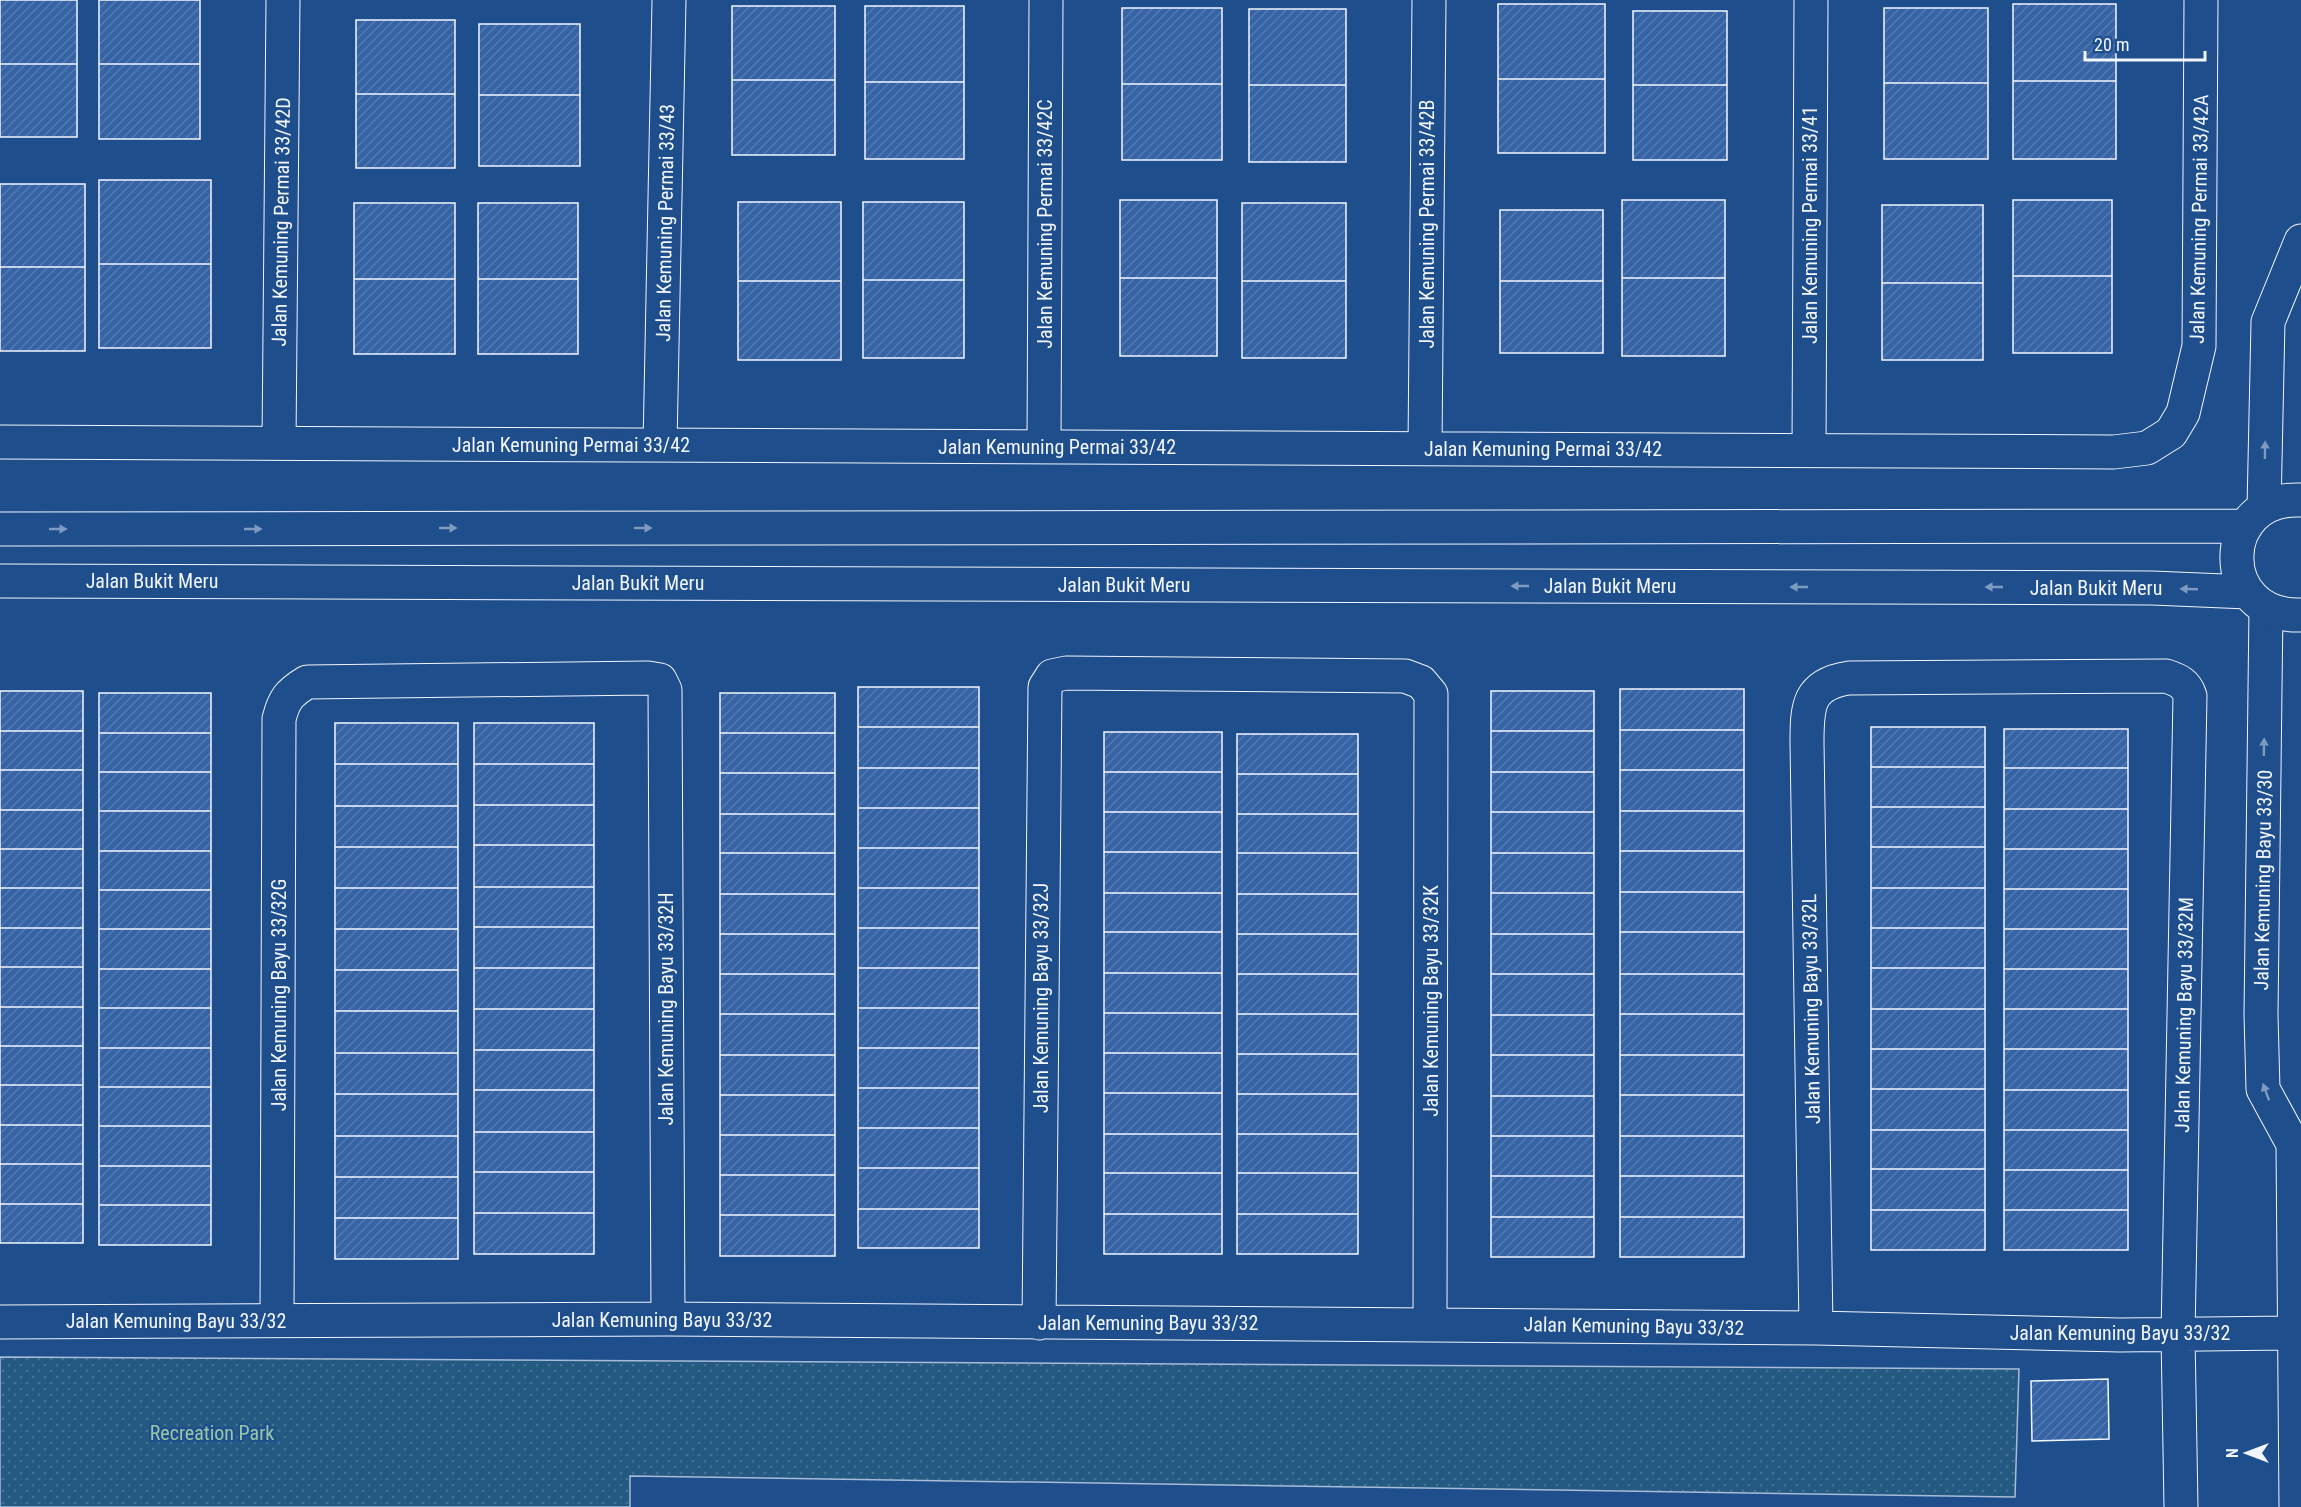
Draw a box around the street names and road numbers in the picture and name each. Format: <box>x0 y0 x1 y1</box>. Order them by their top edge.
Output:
street label: Jalan Kemuning Permai 33/42A <box>2185 94 2213 344</box>
street label: Jalan Kemuning Permai 33/42D <box>267 97 295 347</box>
street label: Jalan Kemuning Permai 33/42C <box>1033 99 1057 349</box>
street label: Jalan Kemuning Permai 33/42B <box>1415 100 1439 348</box>
street label: Jalan Kemuning Permai 33/43 <box>651 104 679 342</box>
street label: Jalan Kemuning Permai 33/41 <box>1798 106 1822 344</box>
street label: Jalan Kemuning Permai 33/42 <box>452 433 690 457</box>
street label: Jalan Kemuning Permai 33/42 <box>938 435 1176 459</box>
street label: Jalan Kemuning Permai 33/42 <box>1424 437 1662 461</box>
street label: Jalan Bukit Meru <box>86 569 218 593</box>
street label: Jalan Bukit Meru <box>572 571 704 595</box>
street label: Jalan Bukit Meru <box>1058 573 1190 597</box>
street label: Jalan Bukit Meru <box>1544 574 1676 598</box>
street label: Jalan Bukit Meru <box>2030 576 2162 600</box>
street label: Jalan Kemuning Bayu 33/30 <box>2249 769 2277 991</box>
street label: Jalan Kemuning Bayu 33/32G <box>267 879 291 1111</box>
street label: Jalan Kemuning Bayu 33/32J <box>1029 883 1053 1113</box>
street label: Jalan Kemuning Bayu 33/32K <box>1419 885 1443 1117</box>
street label: Jalan Kemuning Bayu 33/32H <box>654 892 678 1126</box>
street label: Jalan Kemuning Bayu 33/32L <box>1797 894 1825 1124</box>
street label: Jalan Kemuning Bayu 33/32M <box>2170 897 2198 1133</box>
street label: Jalan Kemuning Bayu 33/32 <box>552 1308 772 1332</box>
street label: Jalan Kemuning Bayu 33/32 <box>66 1309 286 1333</box>
street label: Jalan Kemuning Bayu 33/32 <box>1038 1311 1258 1335</box>
street label: Jalan Kemuning Bayu 33/32 <box>1523 1312 1745 1340</box>
street label: Jalan Kemuning Bayu 33/32 <box>2010 1321 2230 1345</box>

